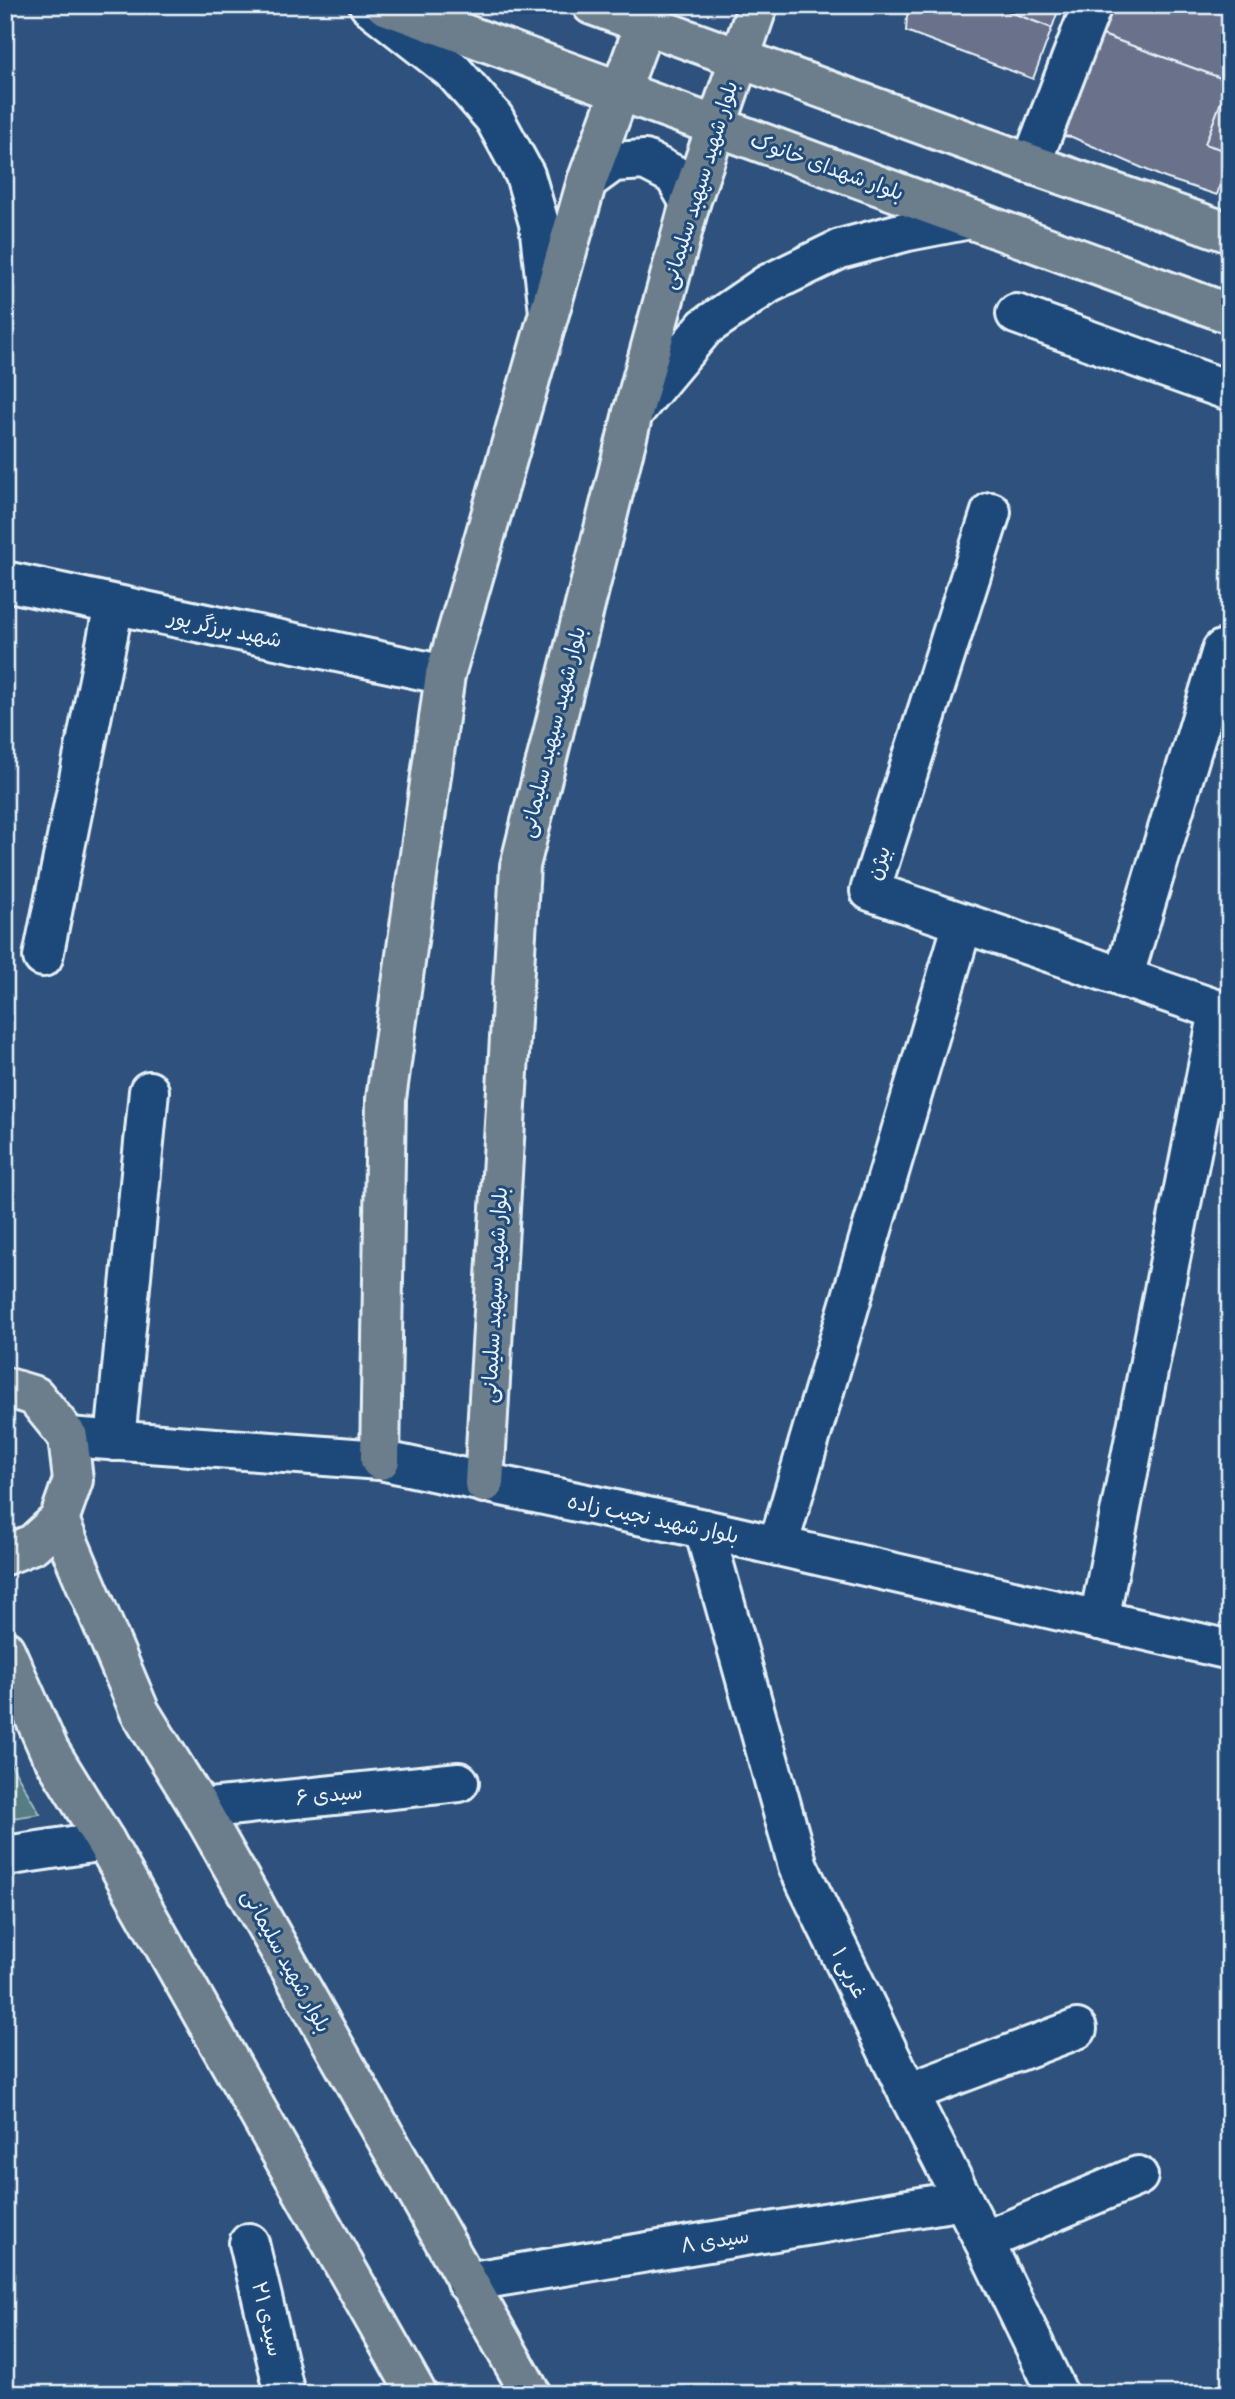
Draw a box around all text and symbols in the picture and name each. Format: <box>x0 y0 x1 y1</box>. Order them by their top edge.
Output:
street label: بلوار شهید سپهبد سلیمانی <box>655 77 745 293</box>
street label: بلوار شهدای خانوک <box>747 127 907 207</box>
street label: شهید برزگر پور <box>164 603 284 654</box>
street label: بلوار شهید سپهبد سلیمانی <box>514 624 592 840</box>
street label: بیژن <box>861 842 897 884</box>
street label: بلوار شهید سپهبد سلیمانی <box>476 1186 514 1404</box>
street label: بلوار شهید نجیب زاده <box>565 1488 741 1550</box>
street label: سیدی ۶ <box>294 1778 364 1812</box>
street label: بلوار شهید سلیمانی <box>235 1884 337 2038</box>
street label: غربی ۱ <box>825 1943 873 2003</box>
street label: سیدی ۸ <box>679 2222 751 2260</box>
street label: سیدی ۲۱ <box>245 2279 289 2359</box>

